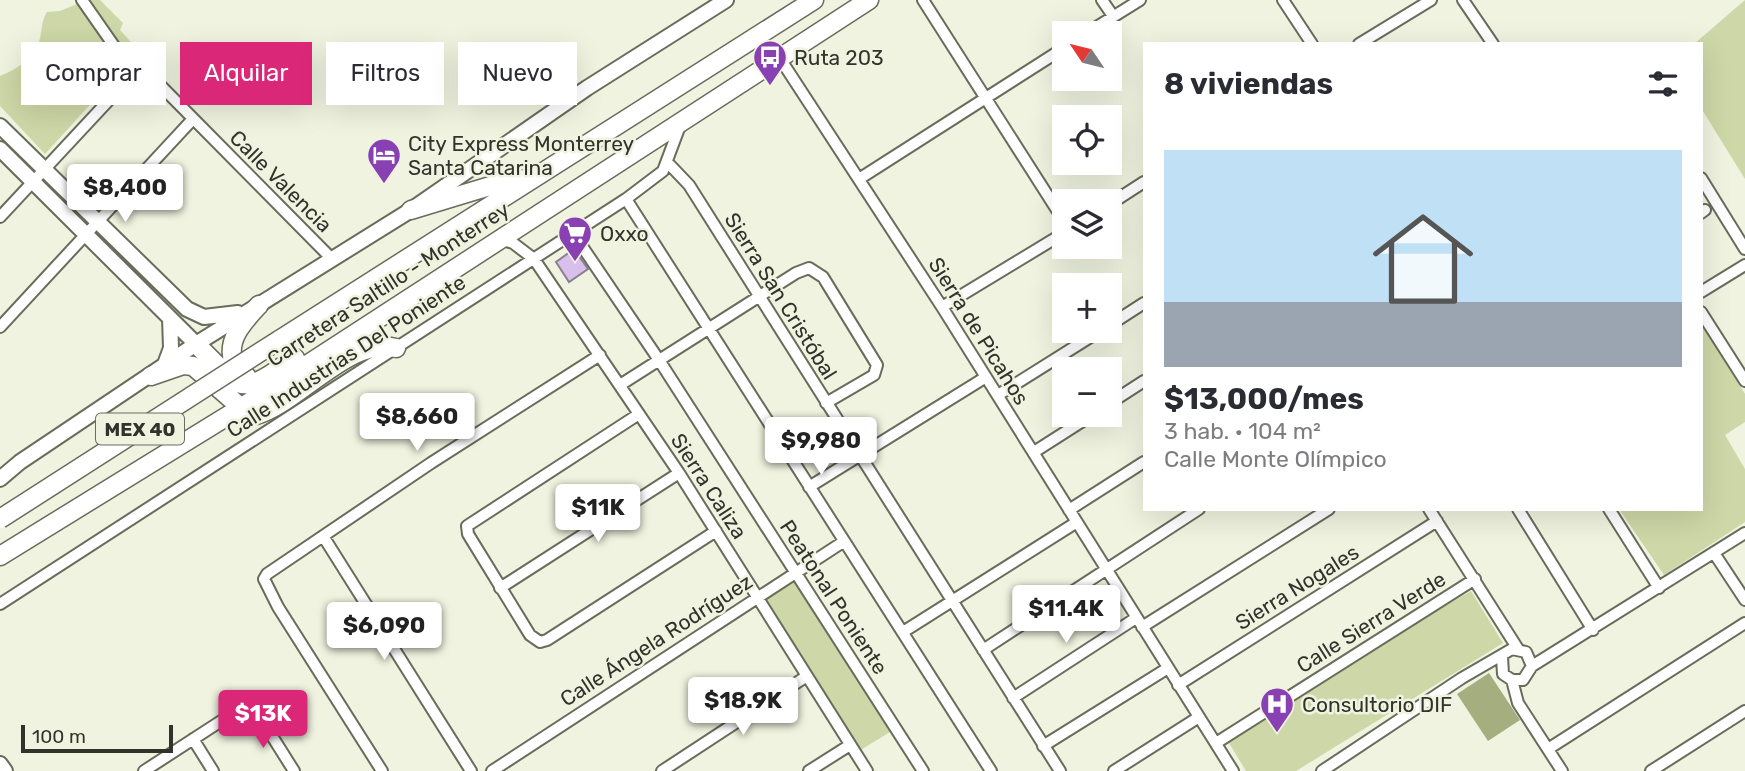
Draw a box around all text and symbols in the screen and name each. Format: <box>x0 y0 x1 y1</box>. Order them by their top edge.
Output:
north arrow <box>1052 21 1122 91</box>
map controls <box>1052 21 1122 427</box>
bus stop icon: Ruta 203 <box>751 38 789 87</box>
chip: Comprar <box>21 42 166 105</box>
chip: Alquilar <box>180 42 312 105</box>
chip: Filtros <box>326 42 444 105</box>
chip: Nuevo <box>458 42 577 105</box>
place label: Ruta 203 <box>794 45 884 70</box>
icon: filters <box>1644 65 1682 103</box>
text: 8 viviendas <box>1164 66 1333 102</box>
button: locate <box>1052 105 1122 175</box>
street label: Calle Valencia <box>225 125 337 237</box>
place label: City Express Monterrey Santa Catarina <box>408 131 634 180</box>
hotel icon: City Express Monterrey Santa Catarina <box>365 136 403 185</box>
pin: $8,400 <box>68 164 182 224</box>
text: $8,400 <box>83 173 167 201</box>
button: layers <box>1052 189 1122 259</box>
street label: Carretera Saltillo - Monterrey <box>262 196 514 372</box>
icon: home <box>1360 196 1486 322</box>
street label: Sierra San Cristóbal <box>719 208 843 384</box>
supermarket icon: Oxxo <box>556 214 594 263</box>
place label: Oxxo <box>600 221 649 246</box>
street label: Sierra de Picahos <box>924 253 1034 409</box>
street label: Calle Industrias Del Poniente <box>222 269 470 443</box>
button: + <box>1052 273 1122 343</box>
button: − <box>1052 357 1122 427</box>
text: $13,000/mes <box>1164 381 1364 417</box>
pin: $8,660 <box>360 393 474 453</box>
text: $8,660 <box>376 402 458 430</box>
road number: MEX 40 <box>96 414 184 444</box>
text: 3 hab. · 104 m² <box>1164 417 1321 445</box>
pin: $9,980 <box>764 418 878 477</box>
text: $9,980 <box>781 426 861 454</box>
street label: Sierra Caliza <box>666 429 752 543</box>
text: Calle Monte Olímpico <box>1164 445 1387 473</box>
pin: $11K <box>557 484 639 544</box>
text: $11K <box>571 493 625 521</box>
street label: Peatonal Poniente <box>775 515 893 679</box>
street label: Sierra Nogales <box>1231 539 1363 635</box>
street label: Calle Sierra Verde <box>1292 566 1450 678</box>
street label: Calle Ángela Rodríguez <box>555 569 757 711</box>
pin: $11.4K <box>1009 586 1123 645</box>
text: $11.4K <box>1028 594 1104 622</box>
pin: $6,090 <box>327 602 441 662</box>
text: $6,090 <box>343 611 425 639</box>
pin: $18.9K <box>686 678 800 737</box>
hospital icon: Consultorio DIF <box>1258 685 1296 734</box>
text: $18.9K <box>704 686 782 714</box>
pin: $13K <box>222 690 304 750</box>
place label: Consultorio DIF <box>1302 692 1452 717</box>
text: $13K <box>234 699 292 727</box>
scale bar <box>21 722 173 754</box>
text: 100 m <box>32 725 86 748</box>

